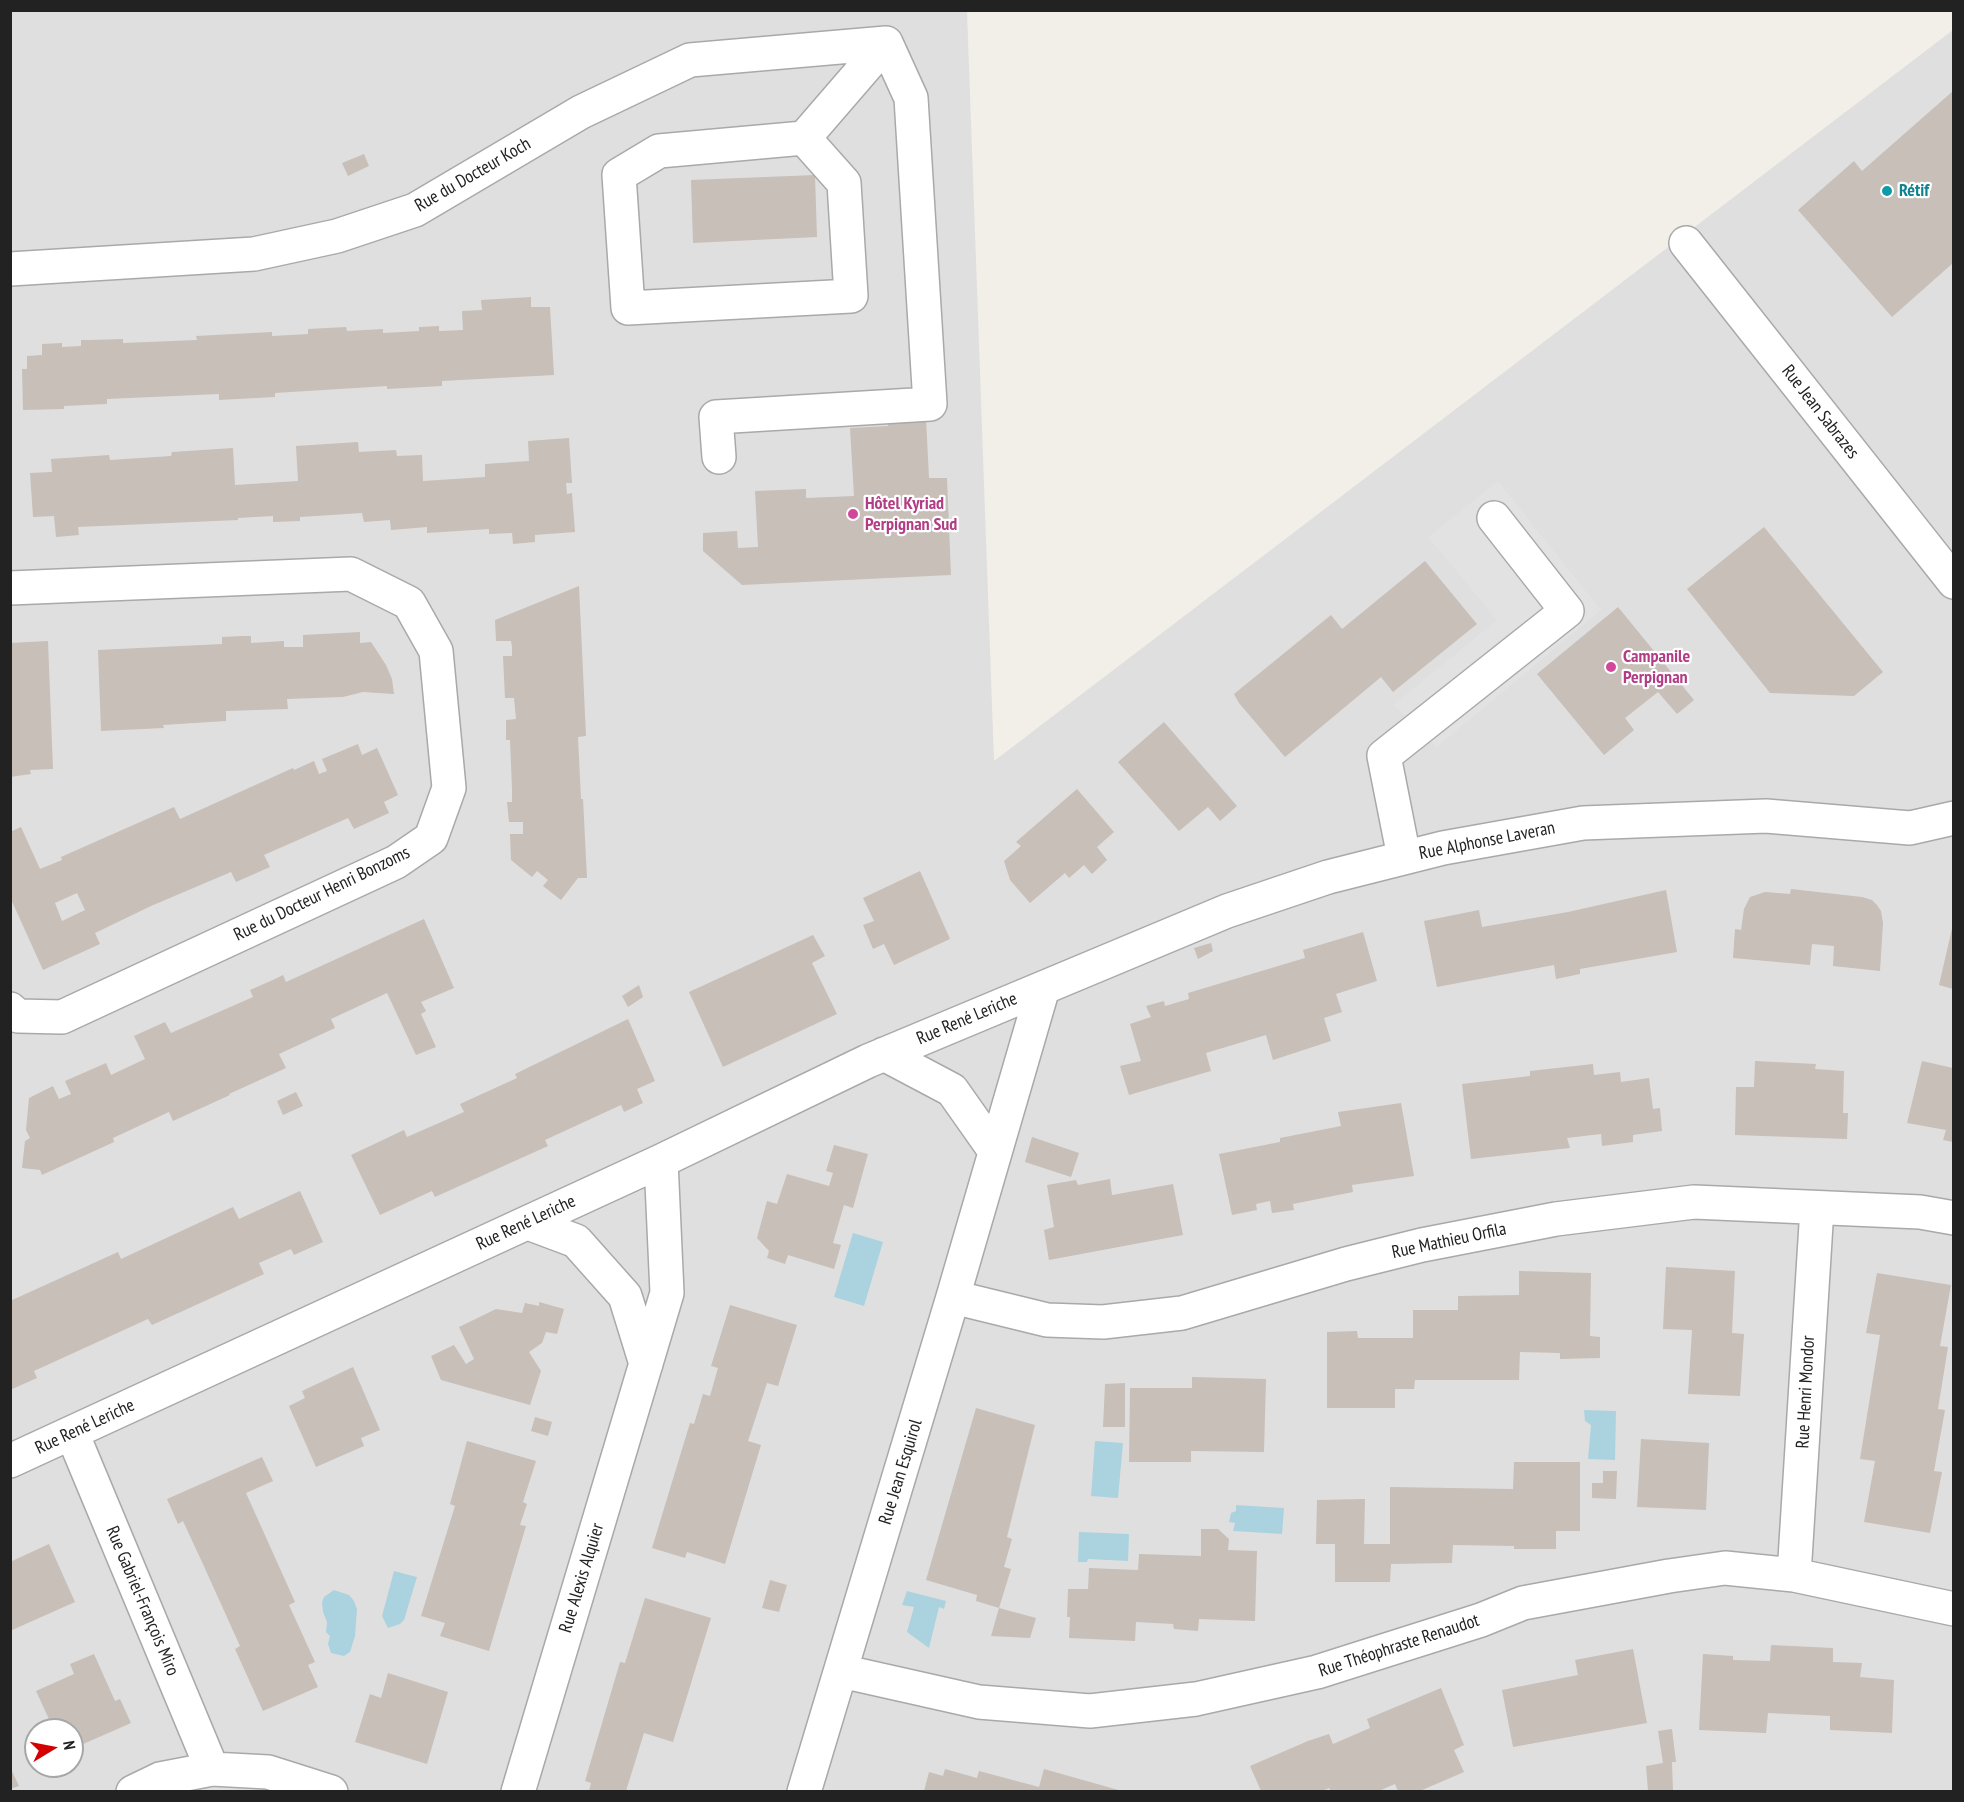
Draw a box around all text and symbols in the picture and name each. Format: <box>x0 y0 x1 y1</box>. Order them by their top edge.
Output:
street label: Rue du Docteur Koch <box>411 133 535 217</box>
place label: Rétif <box>1899 180 1929 202</box>
marker: Rétif <box>1880 184 1894 198</box>
street label: Rue Jean Sabrazes <box>1777 361 1863 463</box>
place label: Hôtel Kyriad Perpignan Sud <box>865 493 957 536</box>
marker: Hôtel Kyriad Perpignan Sud <box>846 507 860 521</box>
place label: Campanile Perpignan <box>1623 646 1690 688</box>
marker: Campanile Perpignan <box>1604 660 1618 674</box>
street label: Rue Alphonse Laveran <box>1417 817 1557 865</box>
street label: Rue du Docteur Henri Bonzoms <box>230 842 414 946</box>
street label: Rue René Leriche <box>914 988 1020 1050</box>
street label: Rue René Leriche <box>473 1191 579 1255</box>
street label: Rue Mathieu Orfila <box>1390 1218 1508 1264</box>
street label: Rue Henri Mondor <box>1792 1335 1820 1449</box>
street label: Rue René Leriche <box>32 1395 138 1459</box>
street label: Rue Jean Esquirol <box>875 1417 927 1527</box>
street label: Rue Alexis Alquier <box>555 1521 609 1635</box>
street label: Rue Gabriel-François Miro <box>101 1523 183 1679</box>
street label: Rue Théophraste Renaudot <box>1316 1610 1482 1682</box>
north arrow <box>24 1718 84 1778</box>
text: N <box>59 1739 80 1751</box>

